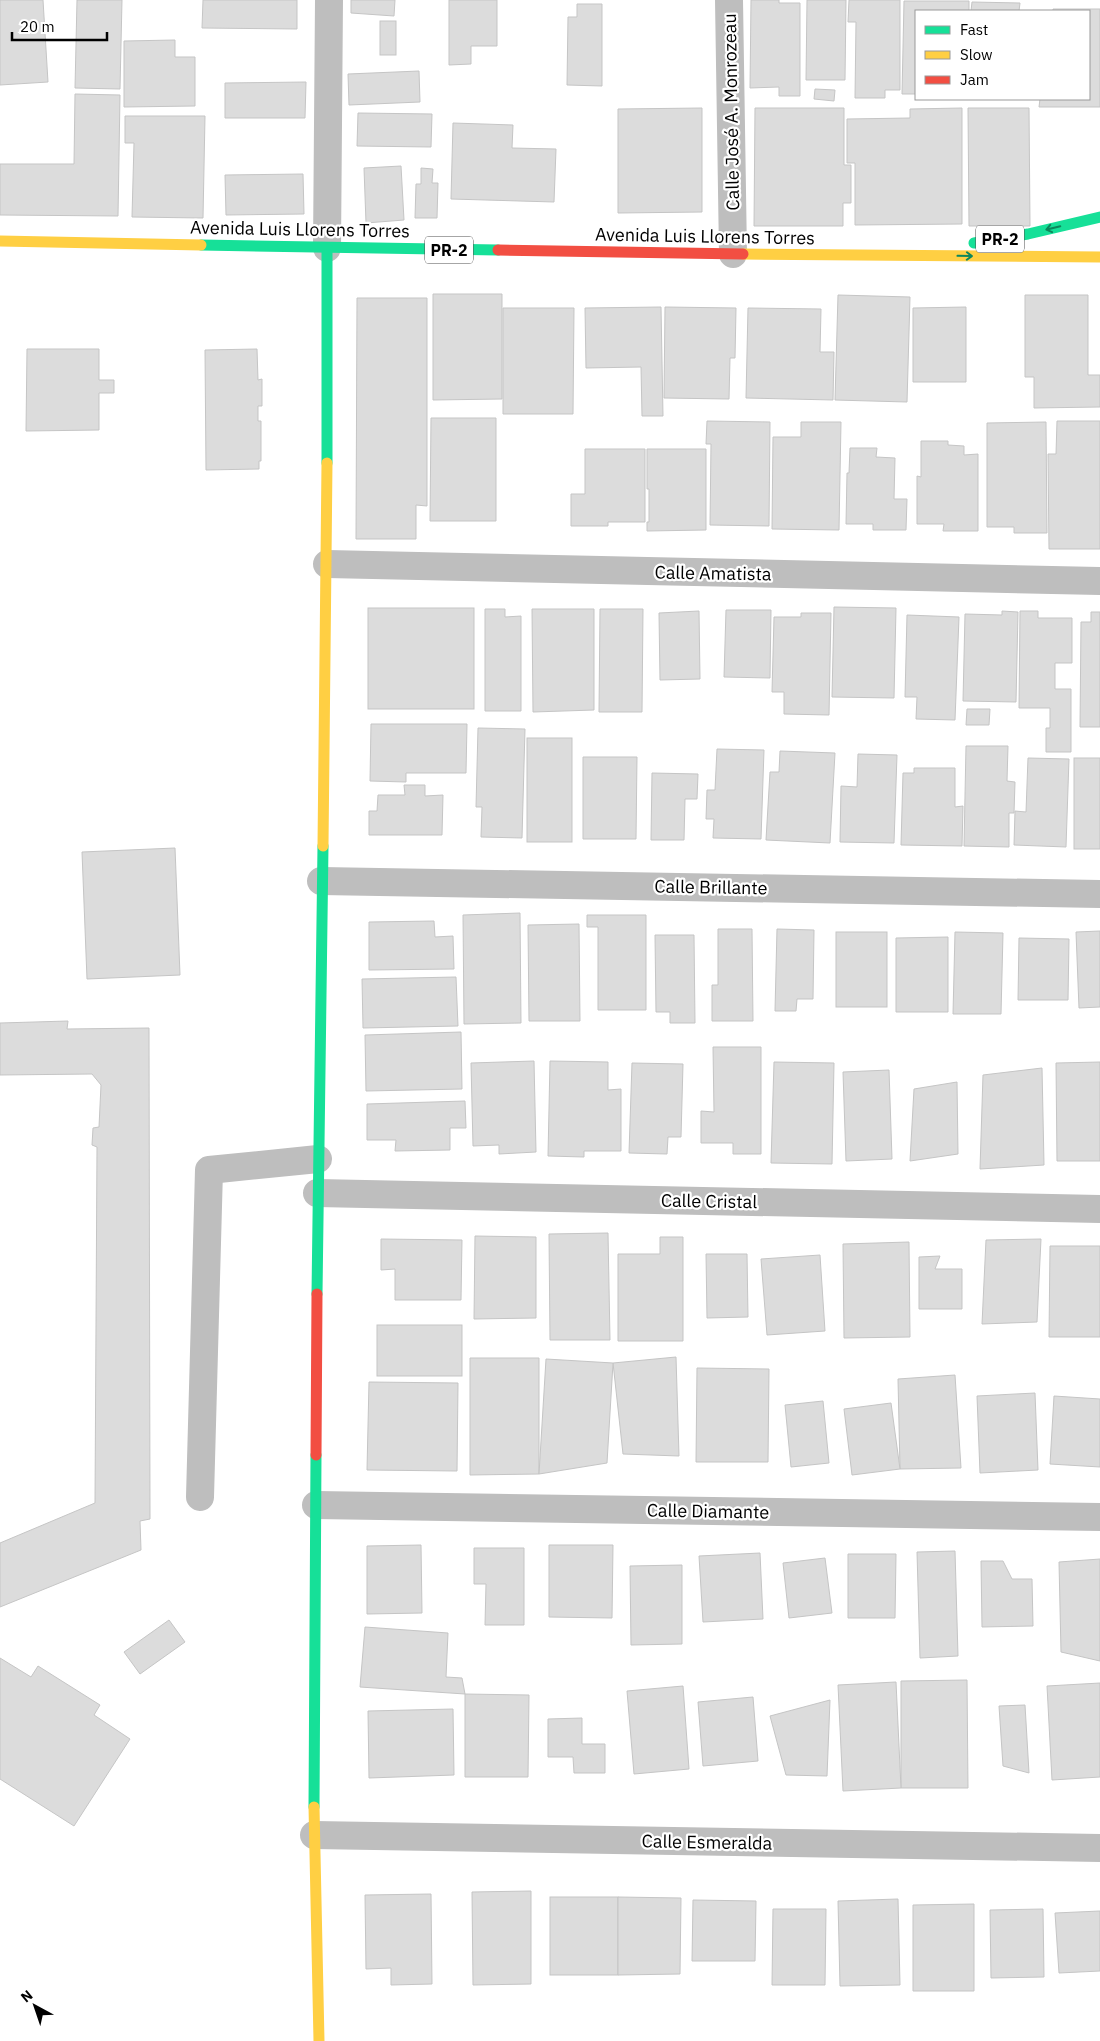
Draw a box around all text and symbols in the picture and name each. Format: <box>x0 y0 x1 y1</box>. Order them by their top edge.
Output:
scale bar <box>12 10 108 42</box>
legend <box>915 10 1090 100</box>
street label: Calle José A. Monrozeau <box>718 13 744 211</box>
text: 20 m <box>20 17 55 36</box>
text: Fast <box>960 20 988 39</box>
text: Slow <box>960 45 993 64</box>
text: Jam <box>960 70 989 89</box>
street label: Avenida Luis Llorens Torres <box>190 216 410 242</box>
street label: Avenida Luis Llorens Torres <box>595 223 815 249</box>
one-way arrow <box>1045 224 1061 233</box>
road number: PR-2 <box>976 225 1024 252</box>
road number: PR-2 <box>425 236 473 264</box>
one-way arrow <box>957 251 973 260</box>
street label: Calle Amatista <box>654 560 772 586</box>
street label: Calle Brillante <box>654 875 768 899</box>
street label: Calle Cristal <box>661 1189 757 1213</box>
street label: Calle Diamante <box>647 1498 770 1524</box>
street label: Calle Esmeralda <box>642 1829 773 1855</box>
north arrow <box>10 1981 60 2031</box>
text: N <box>17 1986 36 2006</box>

